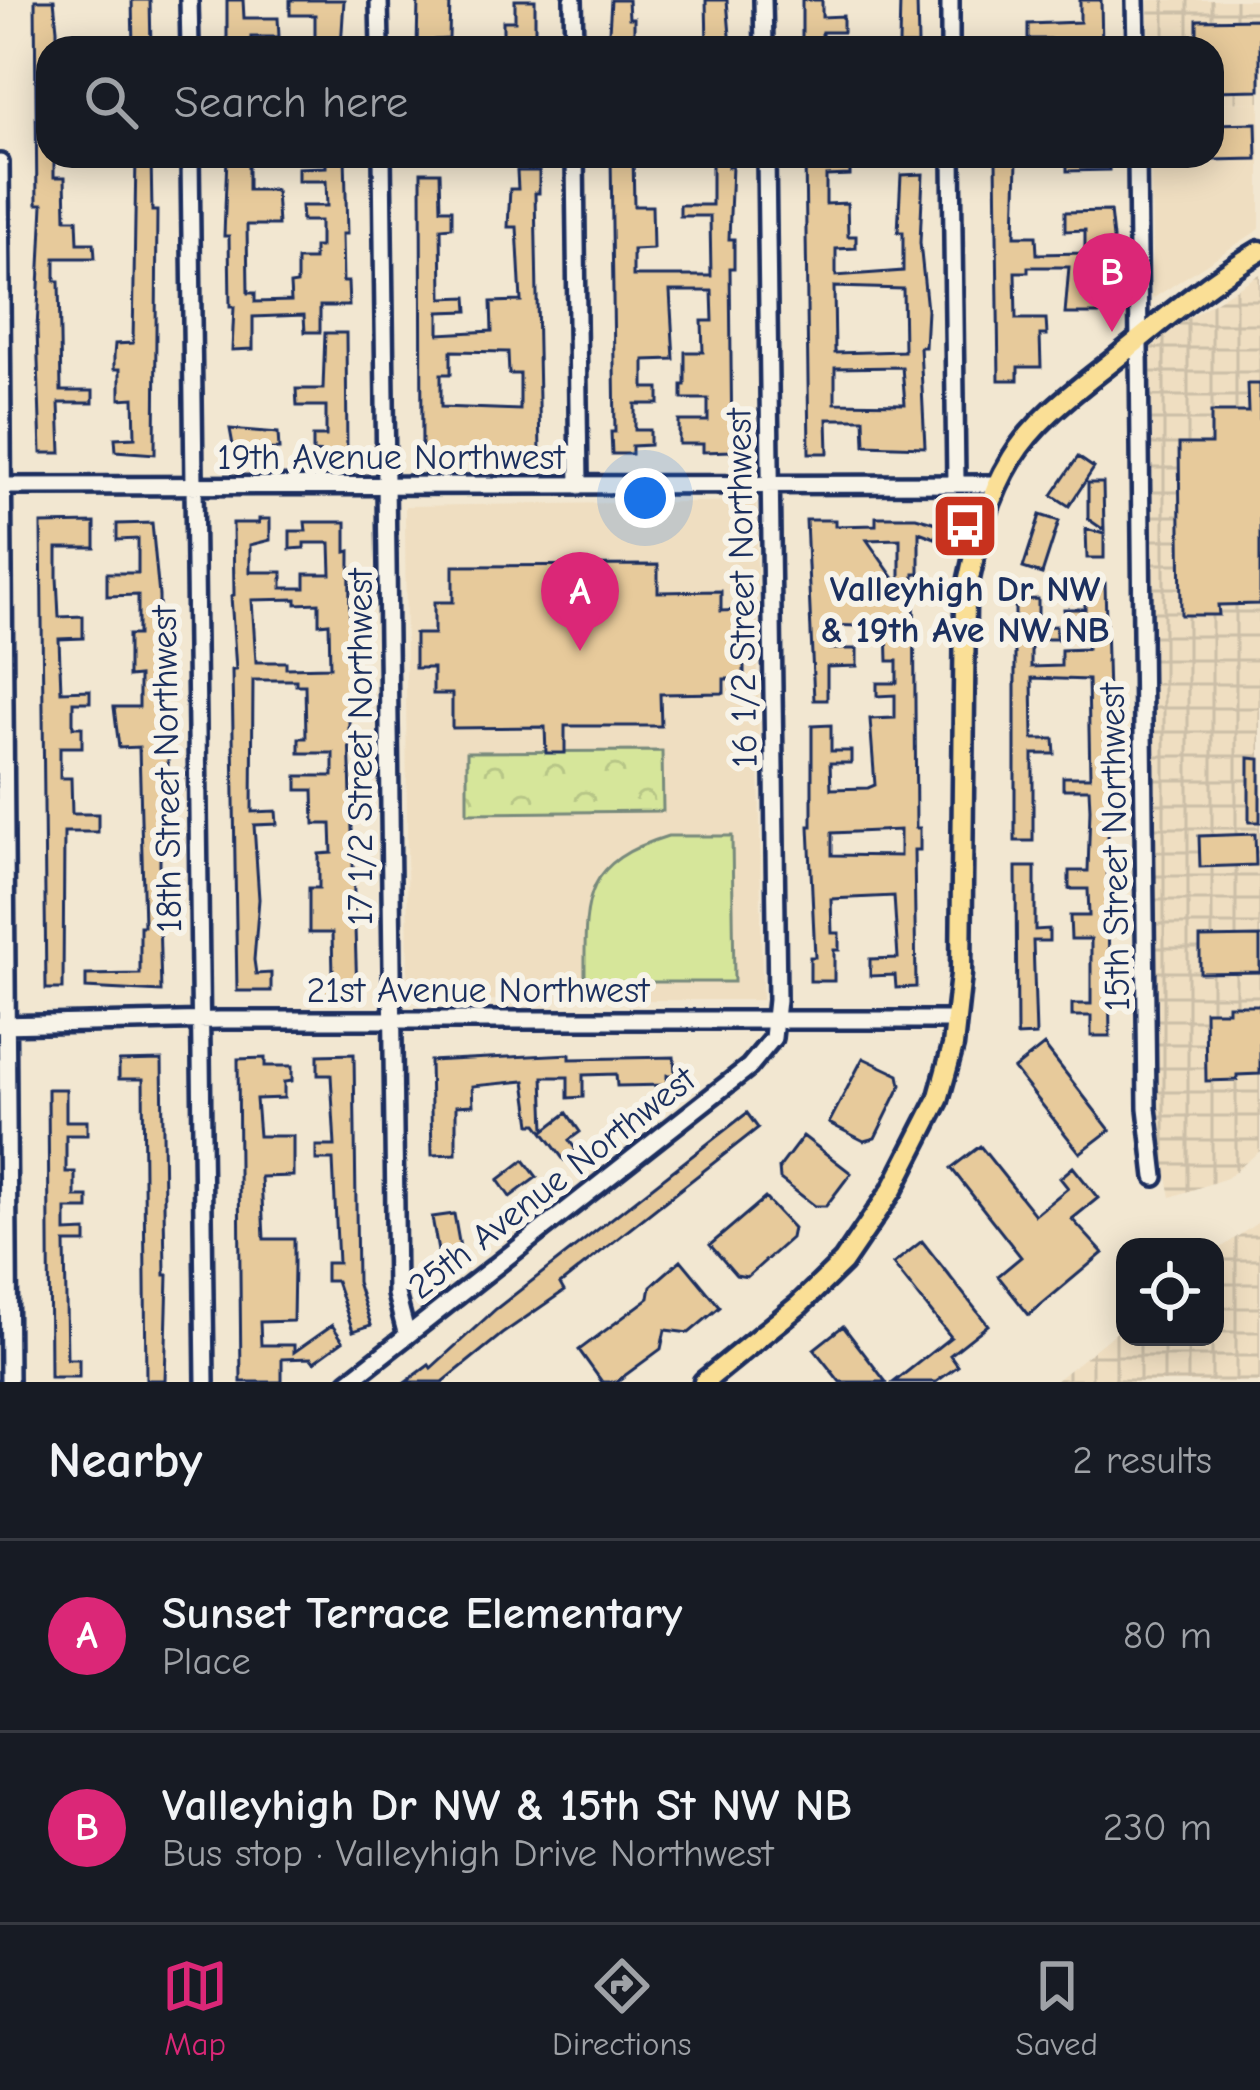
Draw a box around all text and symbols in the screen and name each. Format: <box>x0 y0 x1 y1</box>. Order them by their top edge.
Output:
search box <box>36 36 1224 168</box>
icon: search <box>78 69 144 135</box>
text: Search here <box>174 76 408 128</box>
pin: B <box>1073 233 1151 332</box>
street label: 16 1/2 Street Northwest <box>718 406 766 768</box>
street label: 19th Avenue Northwest <box>217 437 566 478</box>
your location <box>615 468 675 528</box>
bus stop icon: Valleyhigh Dr NW & 19th Ave NW NB <box>930 491 1000 561</box>
pin: A <box>541 552 619 651</box>
street label: 17 1/2 Street Northwest <box>340 567 381 926</box>
place label: Valleyhigh Dr NW & 19th Ave NW NB <box>820 569 1110 651</box>
street label: 18th Street Northwest <box>144 603 190 933</box>
street label: 15th Street Northwest <box>1092 681 1138 1012</box>
street label: 21st Avenue Northwest <box>307 970 651 1011</box>
street label: 25th Avenue Northwest <box>401 1057 705 1308</box>
map controls <box>1116 1238 1224 1346</box>
button: locate <box>1116 1238 1224 1346</box>
text: Nearby <box>48 1431 202 1490</box>
text: 2 results <box>1072 1438 1212 1483</box>
text: Sunset Terrace Elementary <box>162 1587 682 1639</box>
text: A <box>76 1613 98 1658</box>
text: 80 m <box>1123 1613 1212 1658</box>
text: Place <box>162 1639 251 1684</box>
text: Valleyhigh Dr NW & 15th St NW NB <box>162 1779 852 1831</box>
text: B <box>75 1805 99 1850</box>
text: 230 m <box>1103 1805 1212 1850</box>
text: Bus stop · Valleyhigh Drive Northwest <box>162 1831 773 1876</box>
tab: Map <box>162 1953 228 2063</box>
tab: Directions <box>552 1953 692 2063</box>
tab: Saved <box>1016 1953 1098 2063</box>

